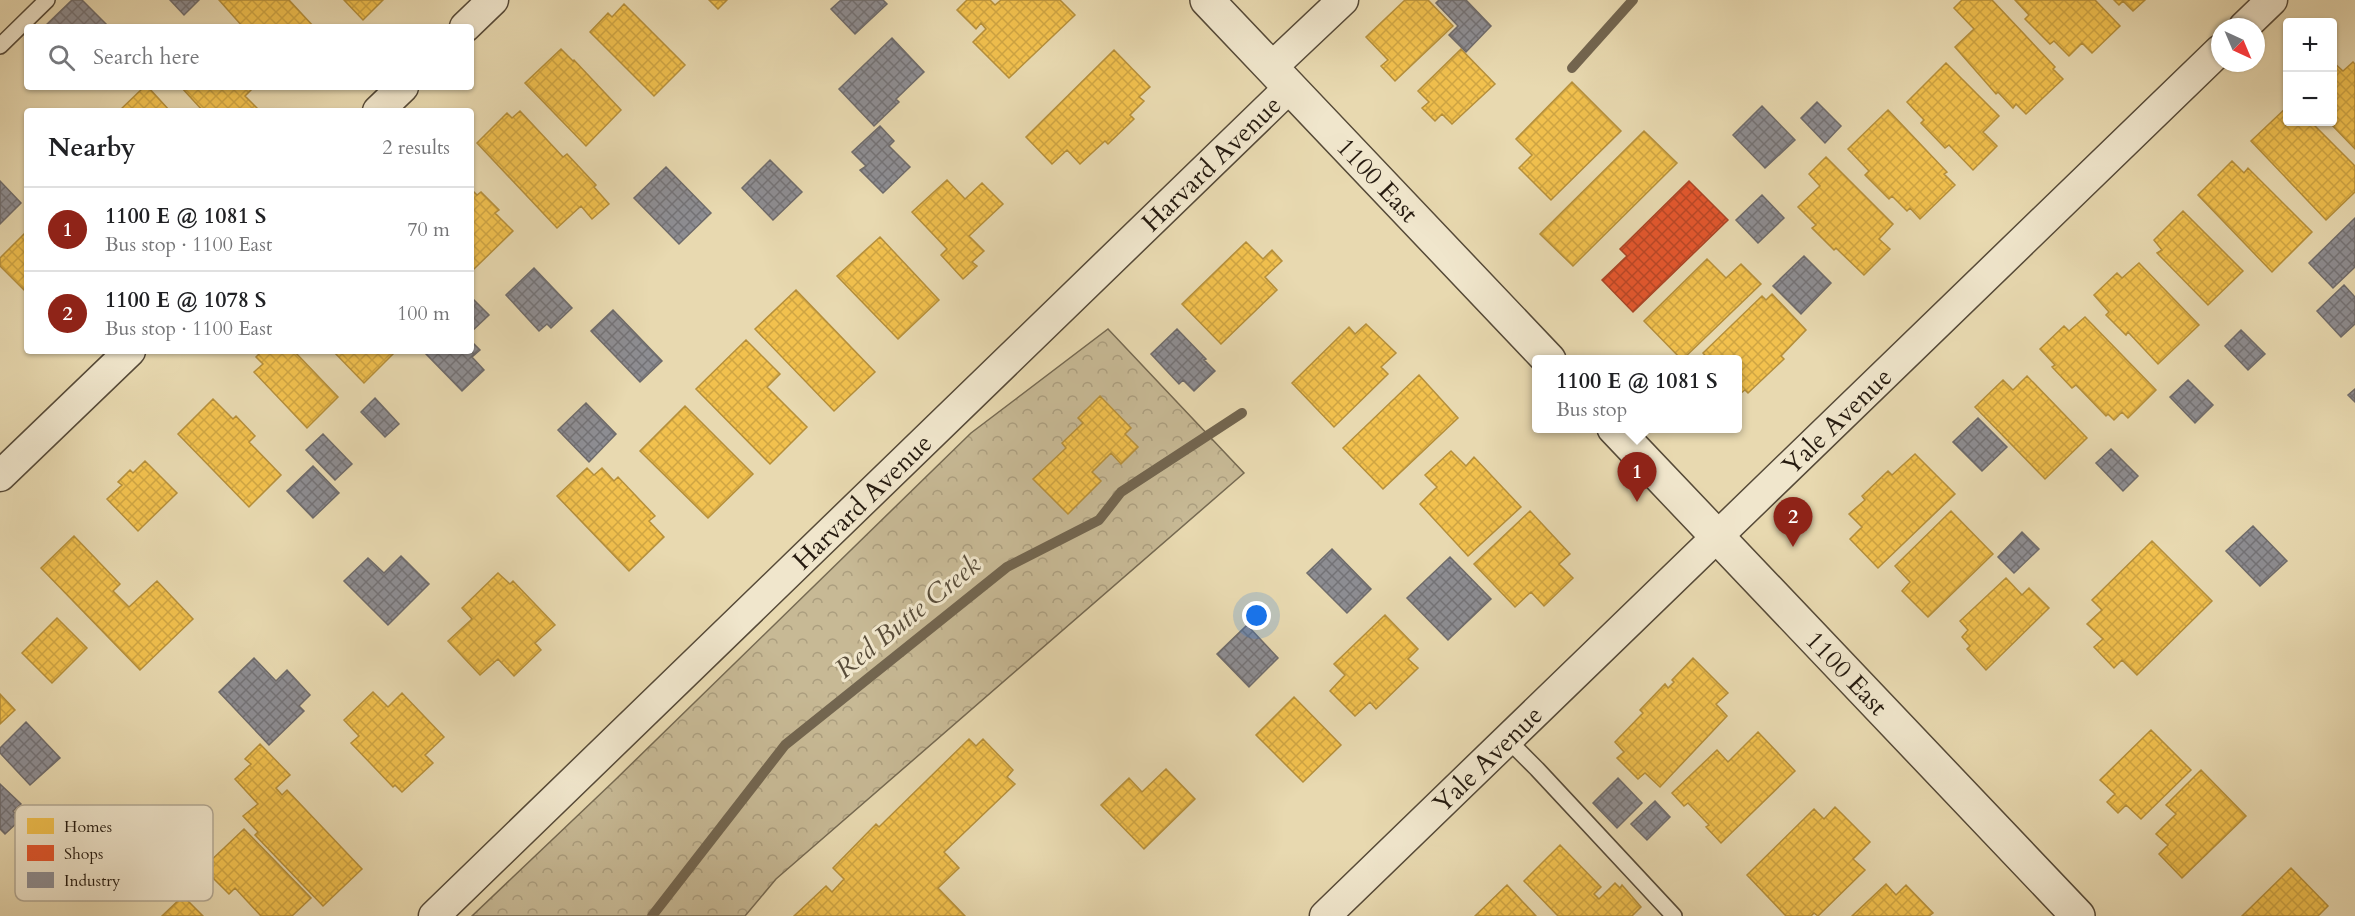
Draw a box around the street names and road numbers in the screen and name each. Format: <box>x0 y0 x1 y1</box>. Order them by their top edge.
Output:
street label: Harvard Avenue <box>1134 88 1289 239</box>
street label: 1100 East <box>1329 130 1426 230</box>
street label: Yale Avenue <box>1774 360 1899 482</box>
street label: Harvard Avenue <box>785 426 940 577</box>
street label: 1100 East <box>1798 623 1896 723</box>
street label: Yale Avenue <box>1425 697 1550 820</box>

